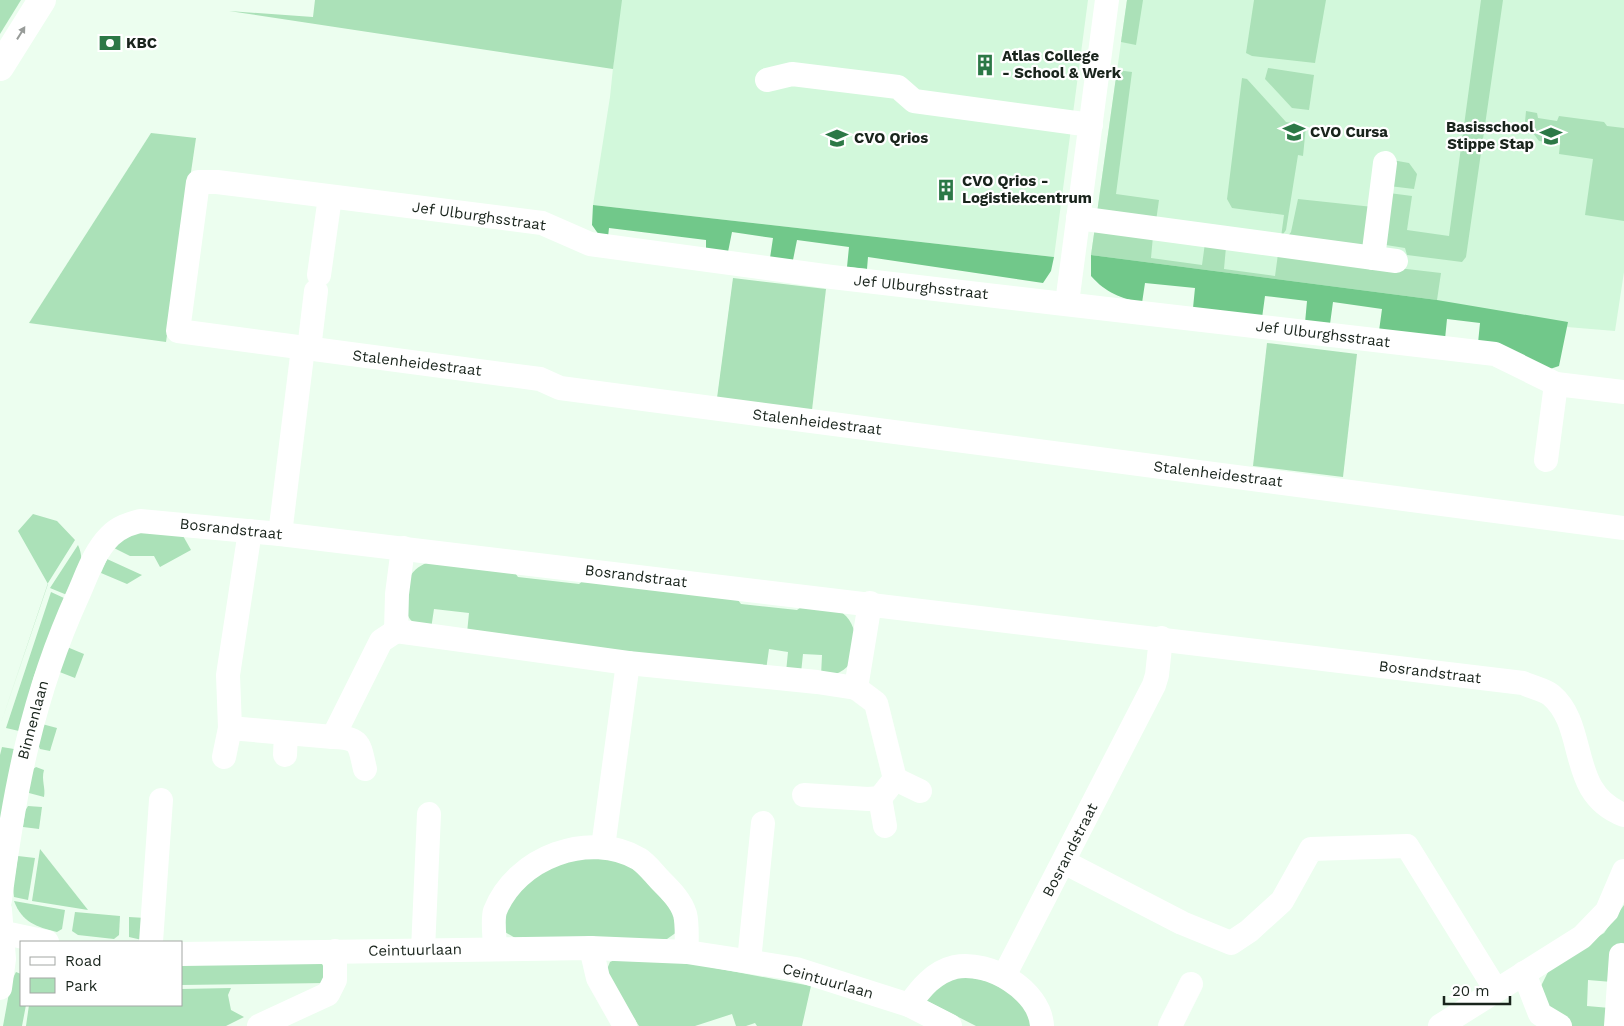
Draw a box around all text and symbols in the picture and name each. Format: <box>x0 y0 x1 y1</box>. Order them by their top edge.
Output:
one-way arrow <box>16 27 25 40</box>
bank icon: KBC <box>97 30 123 56</box>
place label: KBC <box>126 34 157 52</box>
place label: Atlas College - School & Werk <box>1002 47 1122 82</box>
building icon: Atlas College - School & Werk <box>972 52 998 78</box>
place label: Basisschool Stippe Stap <box>1446 118 1534 153</box>
school or university icon: CVO Cursa <box>1281 119 1307 145</box>
place label: CVO Cursa <box>1310 123 1388 141</box>
school or university icon: Basisschool Stippe Stap <box>1538 123 1564 149</box>
school or university icon: CVO Qrios <box>824 125 850 151</box>
place label: CVO Qrios <box>854 129 928 147</box>
place label: CVO Qrios - Logistiekcentrum <box>962 172 1092 207</box>
building icon: CVO Qrios - Logistiekcentrum <box>933 177 959 203</box>
street label: Jef Ulburghsstraat <box>411 198 548 234</box>
street label: Jef Ulburghsstraat <box>853 271 990 303</box>
street label: Jef Ulburghsstraat <box>1255 317 1392 351</box>
street label: Stalenheidestraat <box>351 346 483 380</box>
street label: Stalenheidestraat <box>751 405 883 439</box>
street label: Stalenheidestraat <box>1152 457 1284 491</box>
street label: Bosrandstraat <box>179 515 284 543</box>
street label: Bosrandstraat <box>584 561 689 591</box>
street label: Bosrandstraat <box>1378 657 1483 687</box>
street label: Binnenlaan <box>14 678 52 762</box>
street label: Bosrandstraat <box>1039 799 1102 900</box>
street label: Ceintuurlaan <box>368 940 462 960</box>
legend <box>20 941 182 1006</box>
text: Road <box>65 952 102 970</box>
street label: Ceintuurlaan <box>780 959 876 1003</box>
scale bar <box>1444 974 1510 1006</box>
text: Park <box>65 977 98 995</box>
text: 20 m <box>1452 982 1490 1000</box>

